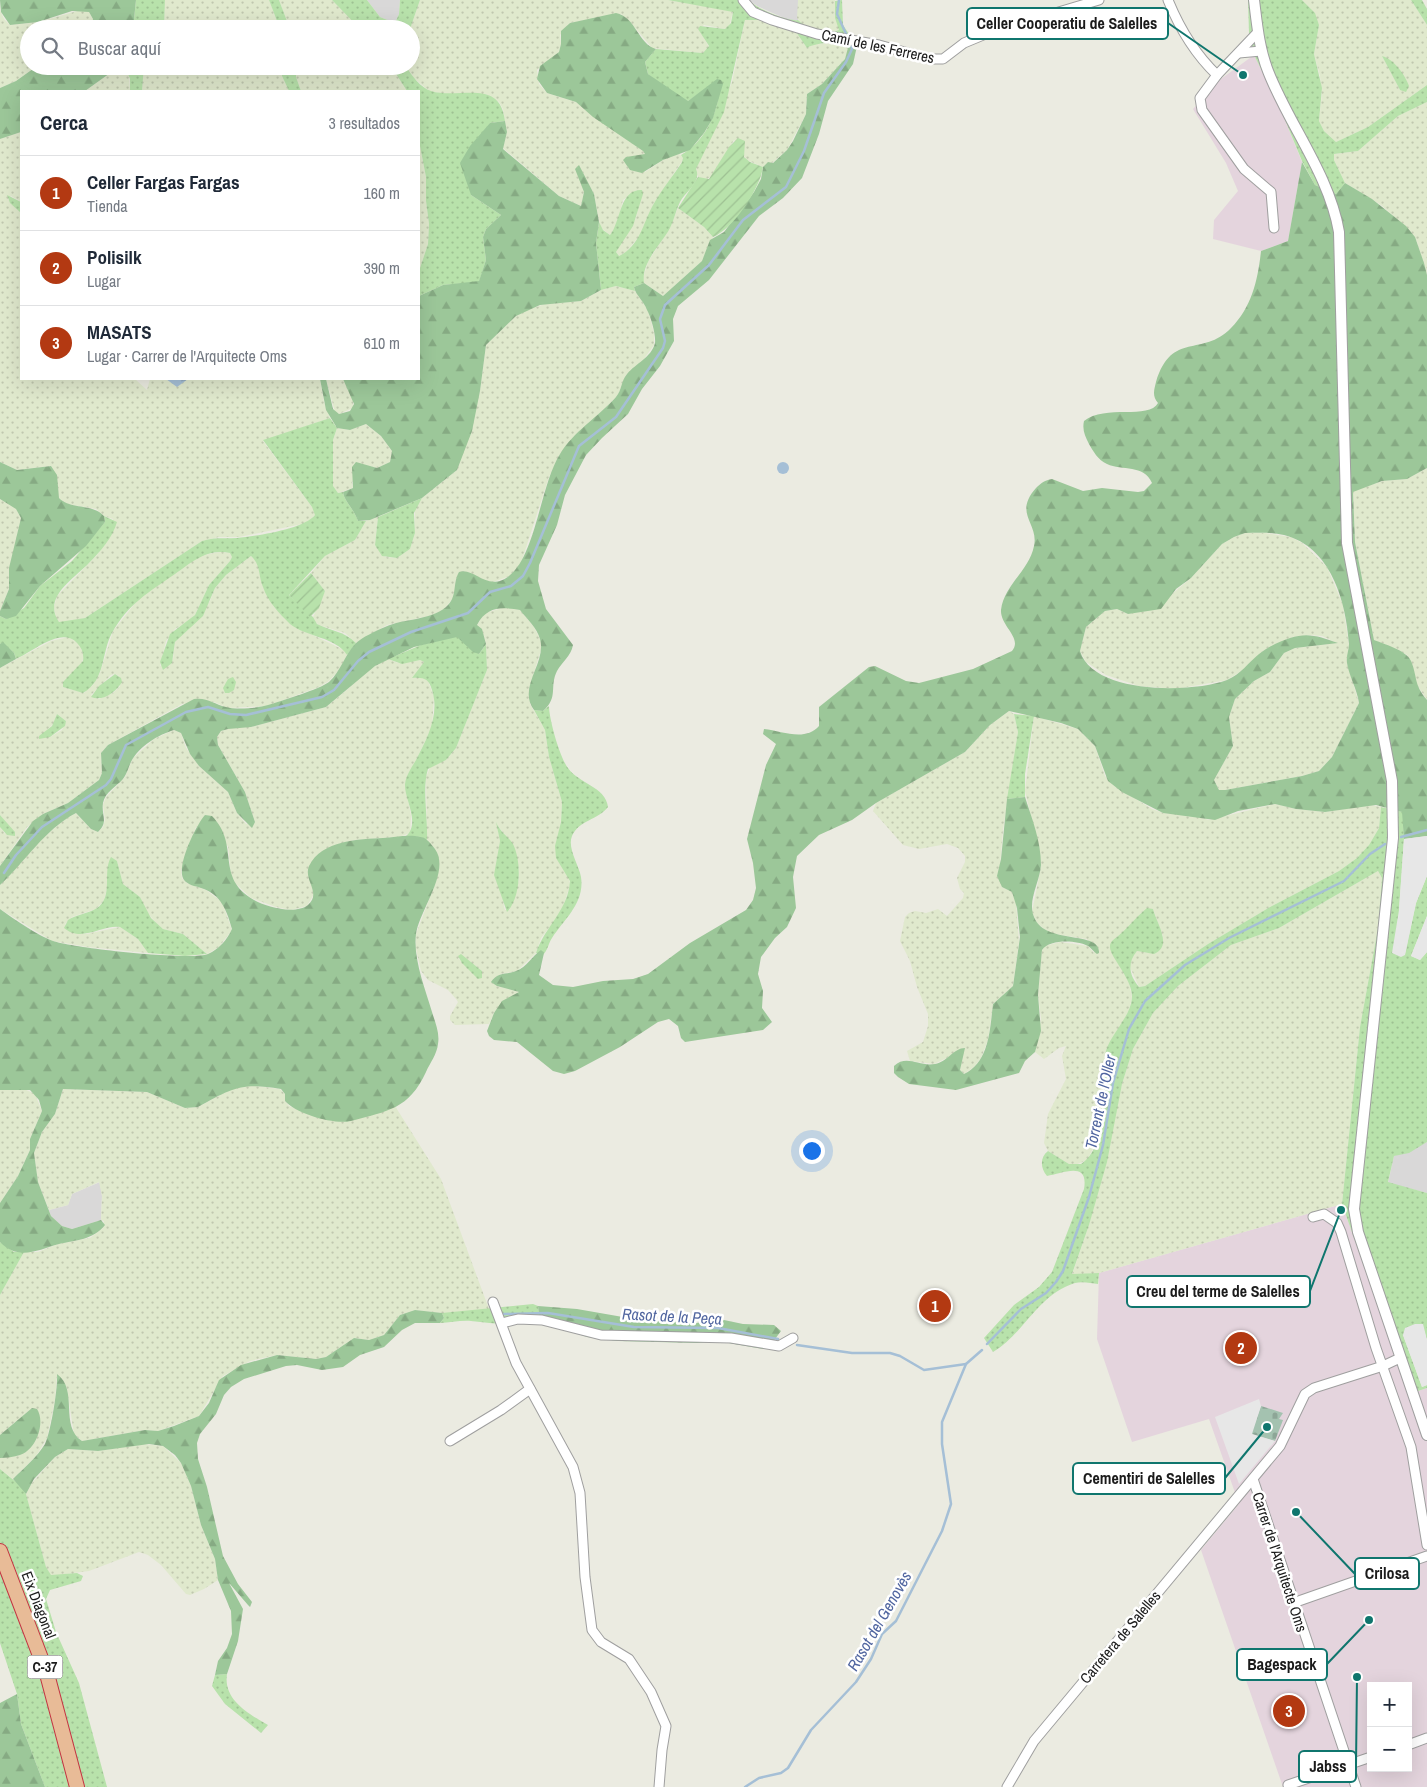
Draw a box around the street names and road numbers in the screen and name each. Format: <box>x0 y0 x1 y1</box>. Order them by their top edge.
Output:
street label: Camí de les Ferreres <box>820 24 936 68</box>
street label: Carrer de l'Arquitecte Oms <box>1247 1489 1313 1635</box>
street label: Eix Diagonal <box>17 1568 61 1642</box>
street label: Carretera de Salelles <box>1075 1586 1165 1688</box>
road number: C-37 <box>28 1655 62 1678</box>

